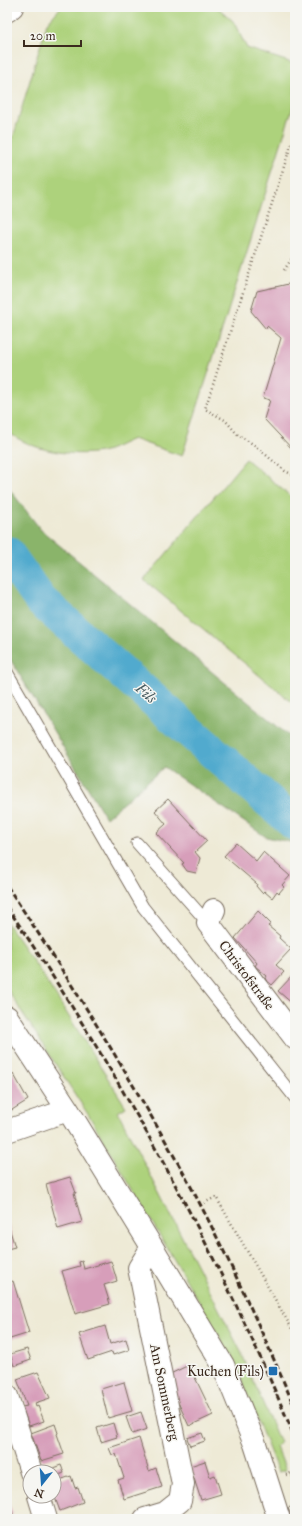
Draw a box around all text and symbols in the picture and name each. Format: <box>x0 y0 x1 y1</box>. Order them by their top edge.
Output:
scale bar <box>24 22 81 48</box>
text: 20 m <box>30 29 56 43</box>
water label: Fils <box>131 678 161 707</box>
street label: Christofstraße <box>215 937 278 1014</box>
street label: Am Sommerberg <box>146 1341 183 1442</box>
place label: Kuchen (Fils) <box>187 1363 264 1381</box>
marker: Kuchen (Fils) <box>267 1365 279 1377</box>
north arrow <box>22 1464 62 1504</box>
text: N <box>32 1485 46 1501</box>

